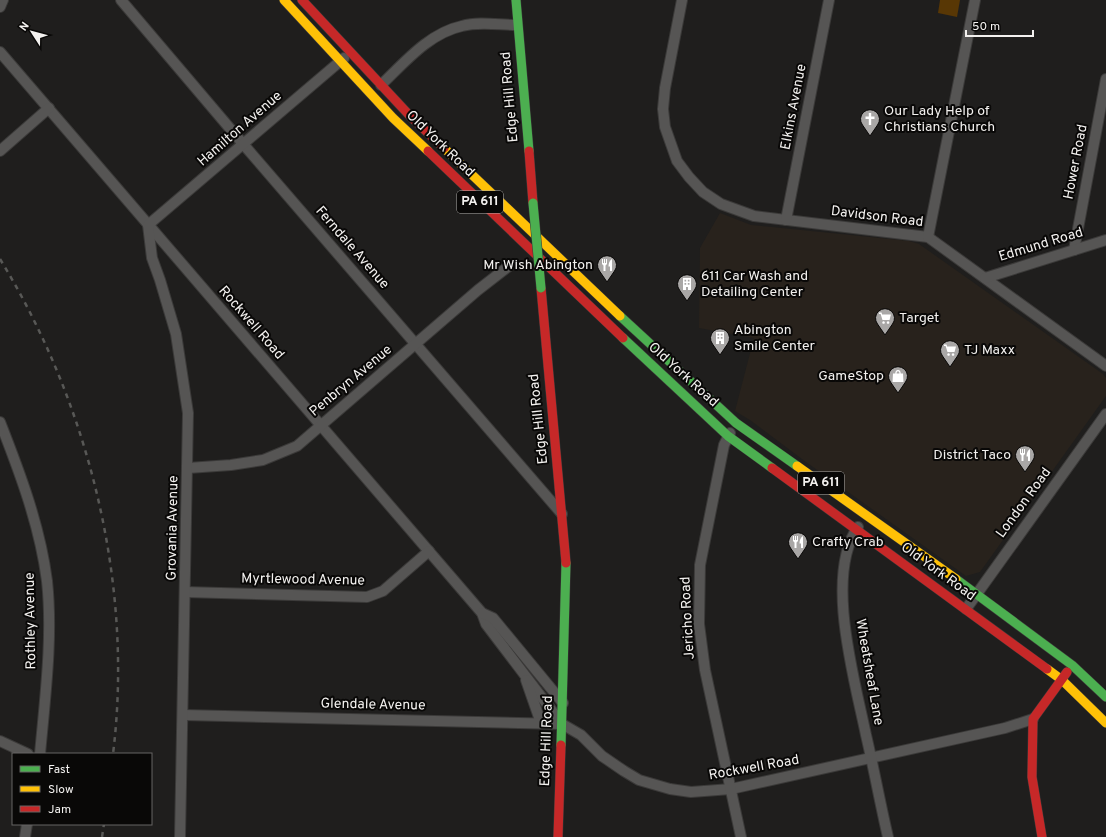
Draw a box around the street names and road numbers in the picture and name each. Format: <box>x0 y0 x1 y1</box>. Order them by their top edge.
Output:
street label: Edge Hill Road <box>498 51 522 143</box>
street label: Elkins Avenue <box>777 63 811 151</box>
street label: Hamilton Avenue <box>194 88 286 170</box>
street label: Old York Road <box>402 107 478 181</box>
street label: Hower Road <box>1060 123 1092 201</box>
road number: PA 611 <box>457 191 503 213</box>
street label: Ferndale Avenue <box>312 203 392 293</box>
street label: Davidson Road <box>830 203 924 231</box>
street label: Edmund Road <box>997 224 1085 266</box>
street label: Rockwell Road <box>215 283 287 363</box>
street label: Old York Road <box>644 339 722 411</box>
street label: Penbryn Avenue <box>306 341 396 421</box>
street label: Edge Hill Road <box>526 373 552 465</box>
street label: London Road <box>993 464 1055 542</box>
road number: PA 611 <box>798 472 844 494</box>
street label: Grovania Avenue <box>164 475 182 581</box>
street label: Old York Road <box>897 539 979 605</box>
street label: Myrtlewood Avenue <box>241 570 365 590</box>
street label: Rothley Avenue <box>22 572 40 670</box>
street label: Jericho Road <box>677 576 699 660</box>
street label: Wheatsheaf Lane <box>851 617 887 727</box>
street label: Edge Hill Road <box>537 695 557 787</box>
street label: Glendale Avenue <box>320 696 426 714</box>
street label: Rockwell Road <box>707 752 801 784</box>

